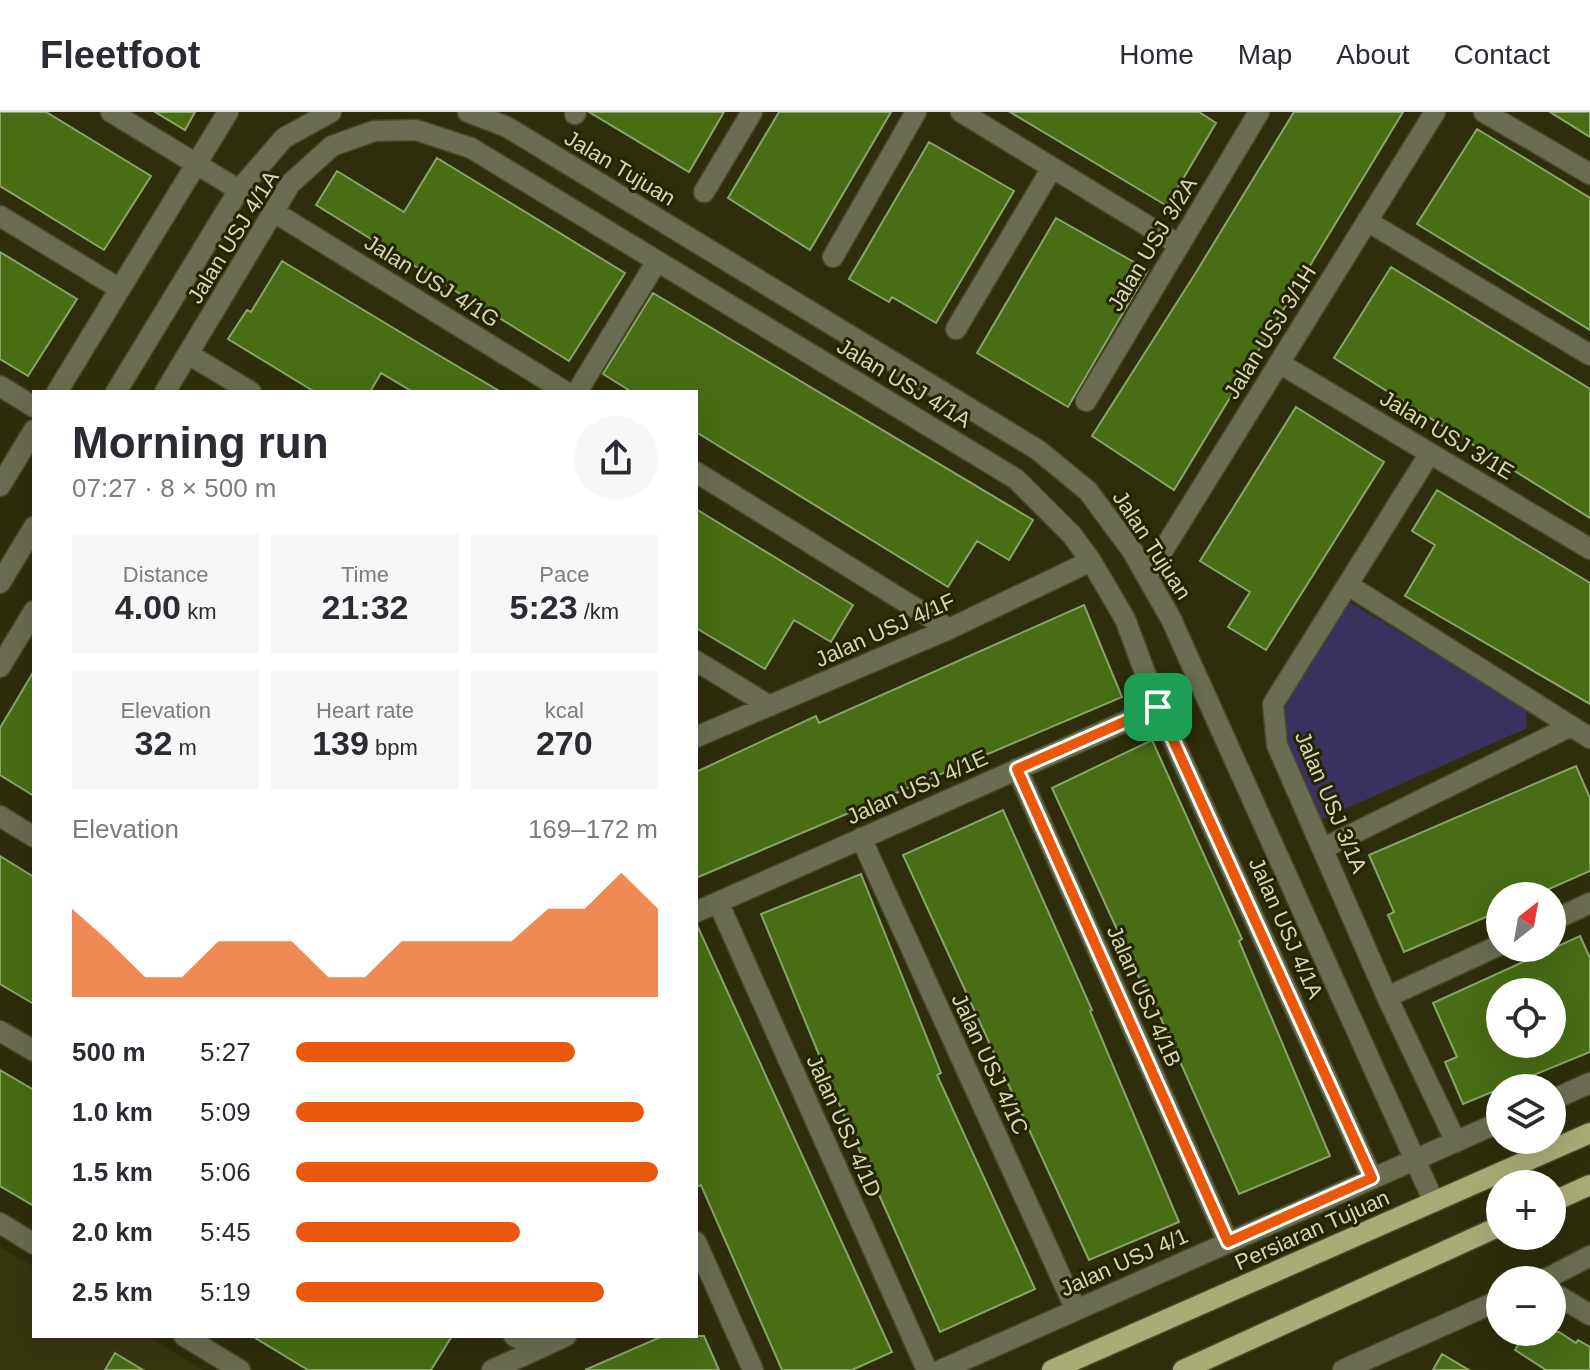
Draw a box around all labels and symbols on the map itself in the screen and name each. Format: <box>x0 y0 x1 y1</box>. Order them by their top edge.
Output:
street label: Jalan Tujuan <box>560 125 680 211</box>
street label: Jalan USJ 4/1A <box>182 166 284 308</box>
street label: Jalan USJ 3/2A <box>1102 172 1202 315</box>
street label: Jalan USJ 4/1G <box>360 230 504 332</box>
street label: Jalan USJ 3/1H <box>1219 261 1321 403</box>
street label: Jalan USJ 4/1A <box>833 333 976 433</box>
street label: Jalan USJ 3/1E <box>1376 385 1518 485</box>
street label: Jalan Tujuan <box>1108 486 1196 604</box>
street label: Jalan USJ 4/1F <box>811 588 959 672</box>
pin <box>1124 673 1192 741</box>
street label: Jalan USJ 3/1A <box>1290 727 1372 877</box>
street label: Jalan USJ 4/1E <box>843 745 991 829</box>
street label: Jalan USJ 4/1A <box>1244 854 1328 1003</box>
north arrow <box>1486 882 1566 962</box>
street label: Jalan USJ 4/1B <box>1102 922 1186 1070</box>
street label: Jalan USJ 4/1C <box>946 989 1034 1139</box>
street label: Jalan USJ 4/1D <box>801 1051 887 1201</box>
street label: Persiaran Tujuan <box>1231 1185 1393 1275</box>
street label: Jalan USJ 4/1 <box>1056 1223 1192 1301</box>

